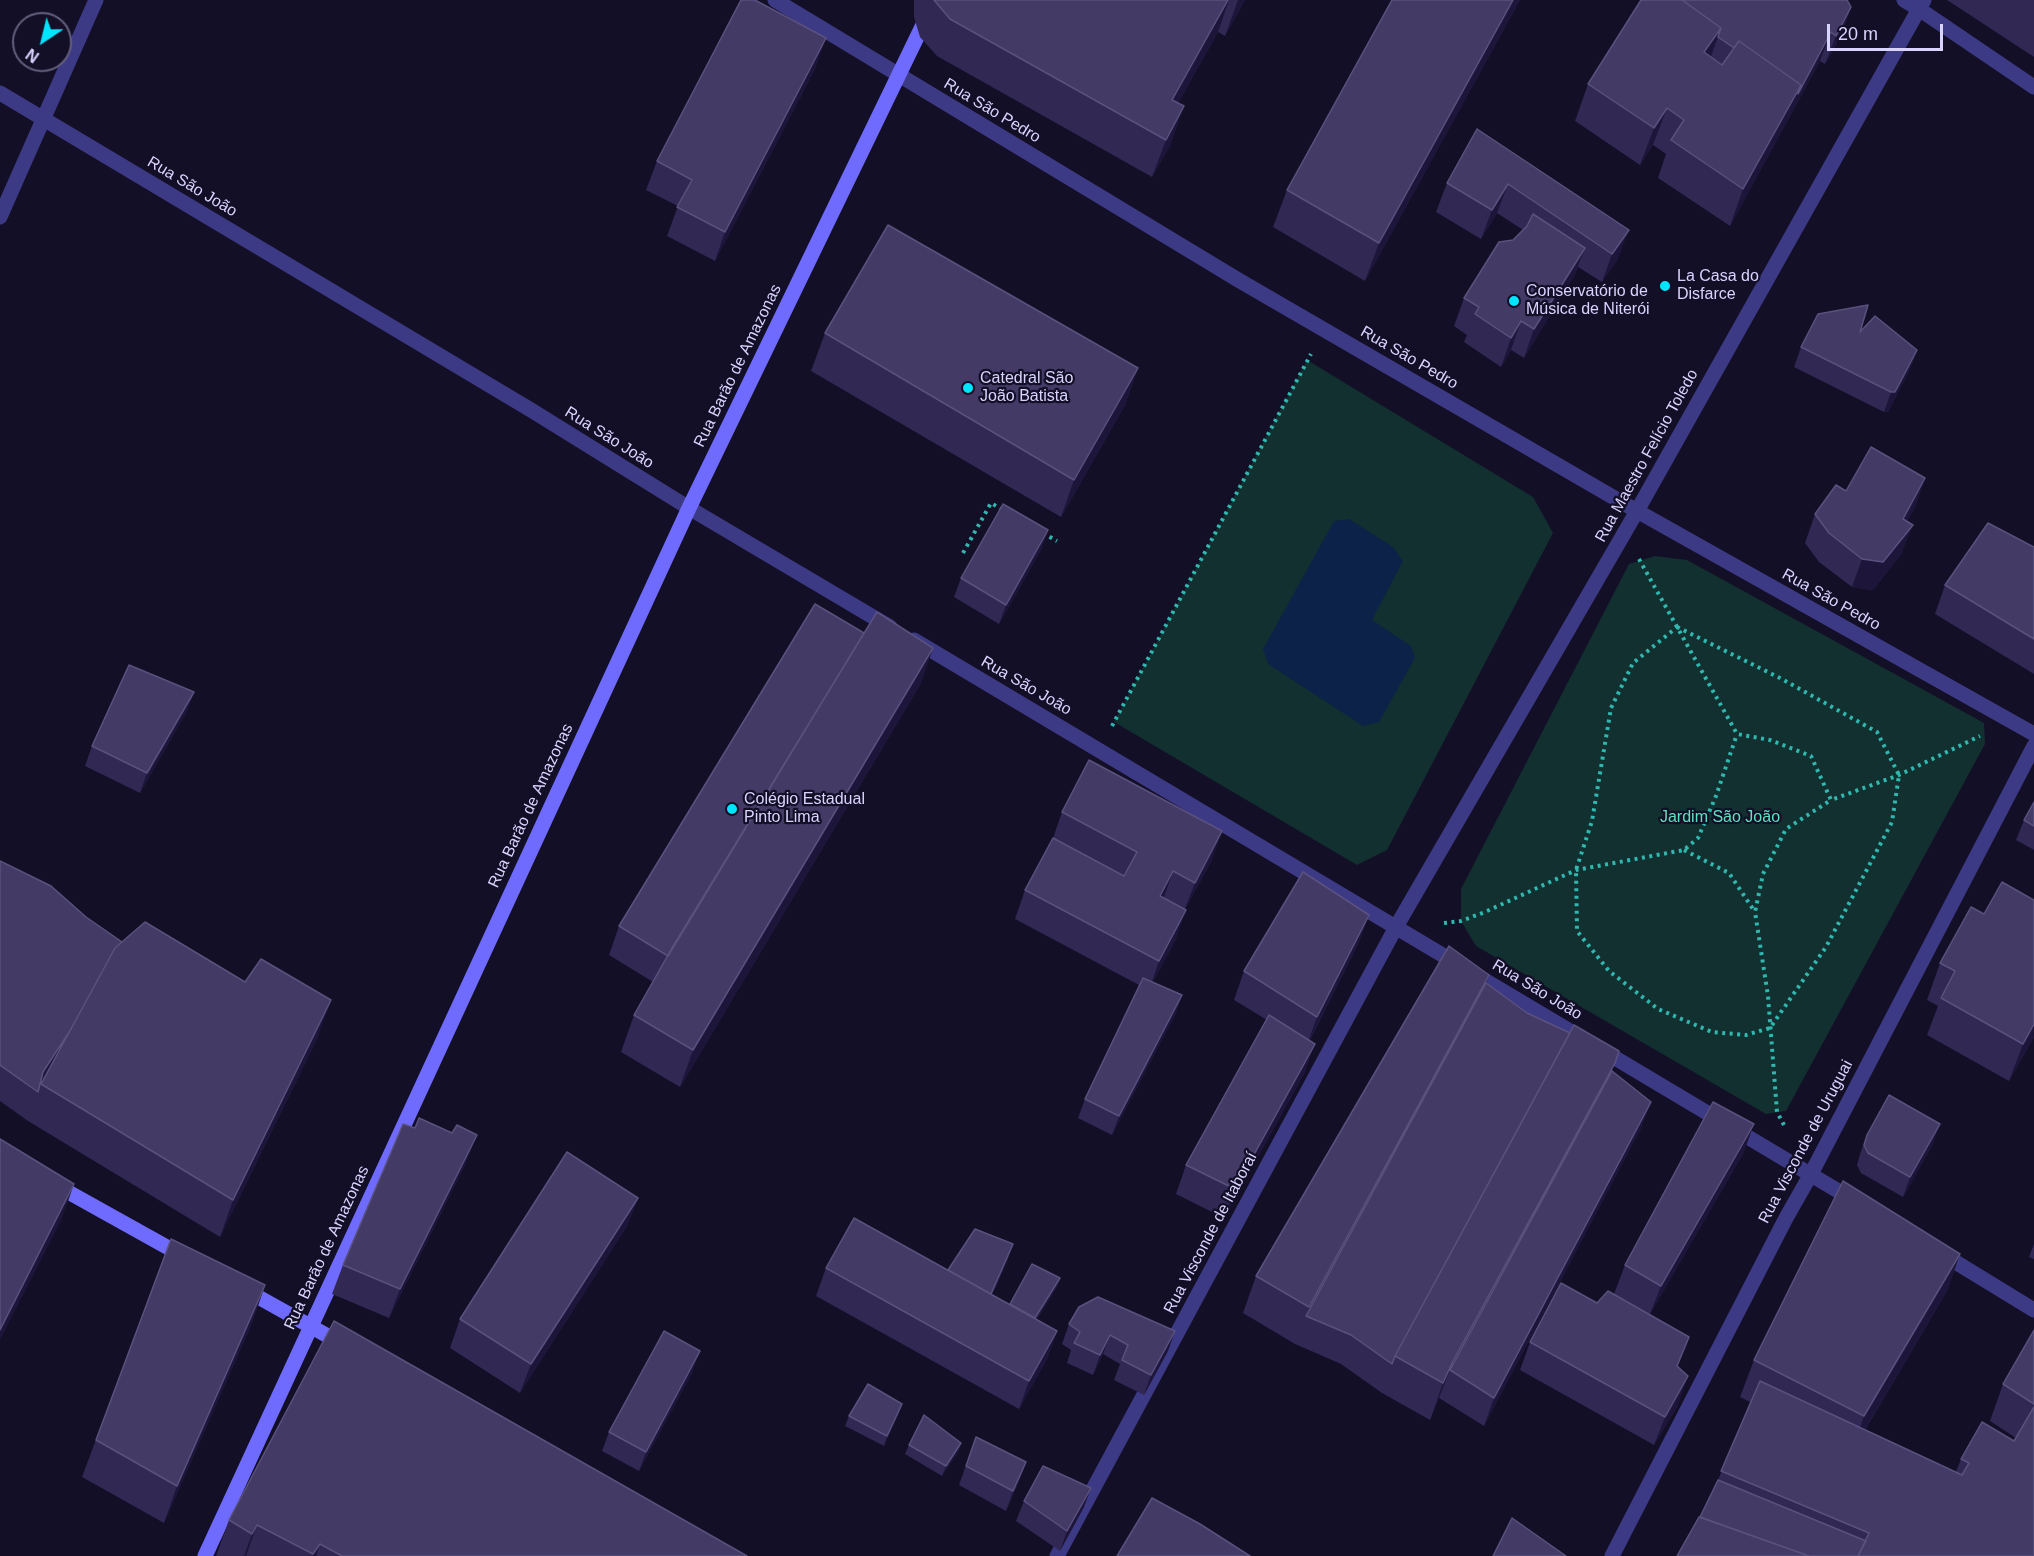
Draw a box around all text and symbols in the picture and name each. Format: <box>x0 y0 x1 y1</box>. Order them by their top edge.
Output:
north arrow <box>12 12 72 72</box>
scale bar <box>1830 12 1946 50</box>
text: 20 m <box>1838 24 1878 44</box>
text: N <box>23 45 42 66</box>
street label: Rua São Pedro <box>940 75 1044 147</box>
street label: Rua São João <box>144 153 240 221</box>
place label: La Casa do Disfarce <box>1677 267 1759 305</box>
marker: La Casa do Disfarce <box>1658 279 1672 293</box>
street label: Rua Barão de Amazonas <box>690 281 786 451</box>
place label: Conservatório de Música de Niterói <box>1526 282 1650 320</box>
marker: Conservatório de Música de Niterói <box>1507 294 1521 308</box>
street label: Rua São Pedro <box>1357 322 1461 394</box>
street label: Rua Maestro Felício Toledo <box>1591 366 1703 546</box>
place label: Catedral São João Batista <box>980 369 1073 407</box>
marker: Catedral São João Batista <box>961 381 975 395</box>
street label: Rua São João <box>561 403 657 473</box>
street label: Rua São Pedro <box>1779 565 1883 635</box>
street label: Rua São João <box>977 652 1075 720</box>
street label: Rua Barão de Amazonas <box>485 721 577 891</box>
place label: Colégio Estadual Pinto Lima <box>744 790 865 828</box>
marker: Colégio Estadual Pinto Lima <box>725 802 739 816</box>
park label: Jardim São João <box>1660 808 1780 828</box>
street label: Rua São João <box>1489 956 1585 1024</box>
street label: Rua Visconde de Uruguai <box>1755 1057 1857 1227</box>
street label: Rua Visconde de Itaboraí <box>1160 1149 1262 1317</box>
street label: Rua Barão de Amazonas <box>281 1163 373 1333</box>

